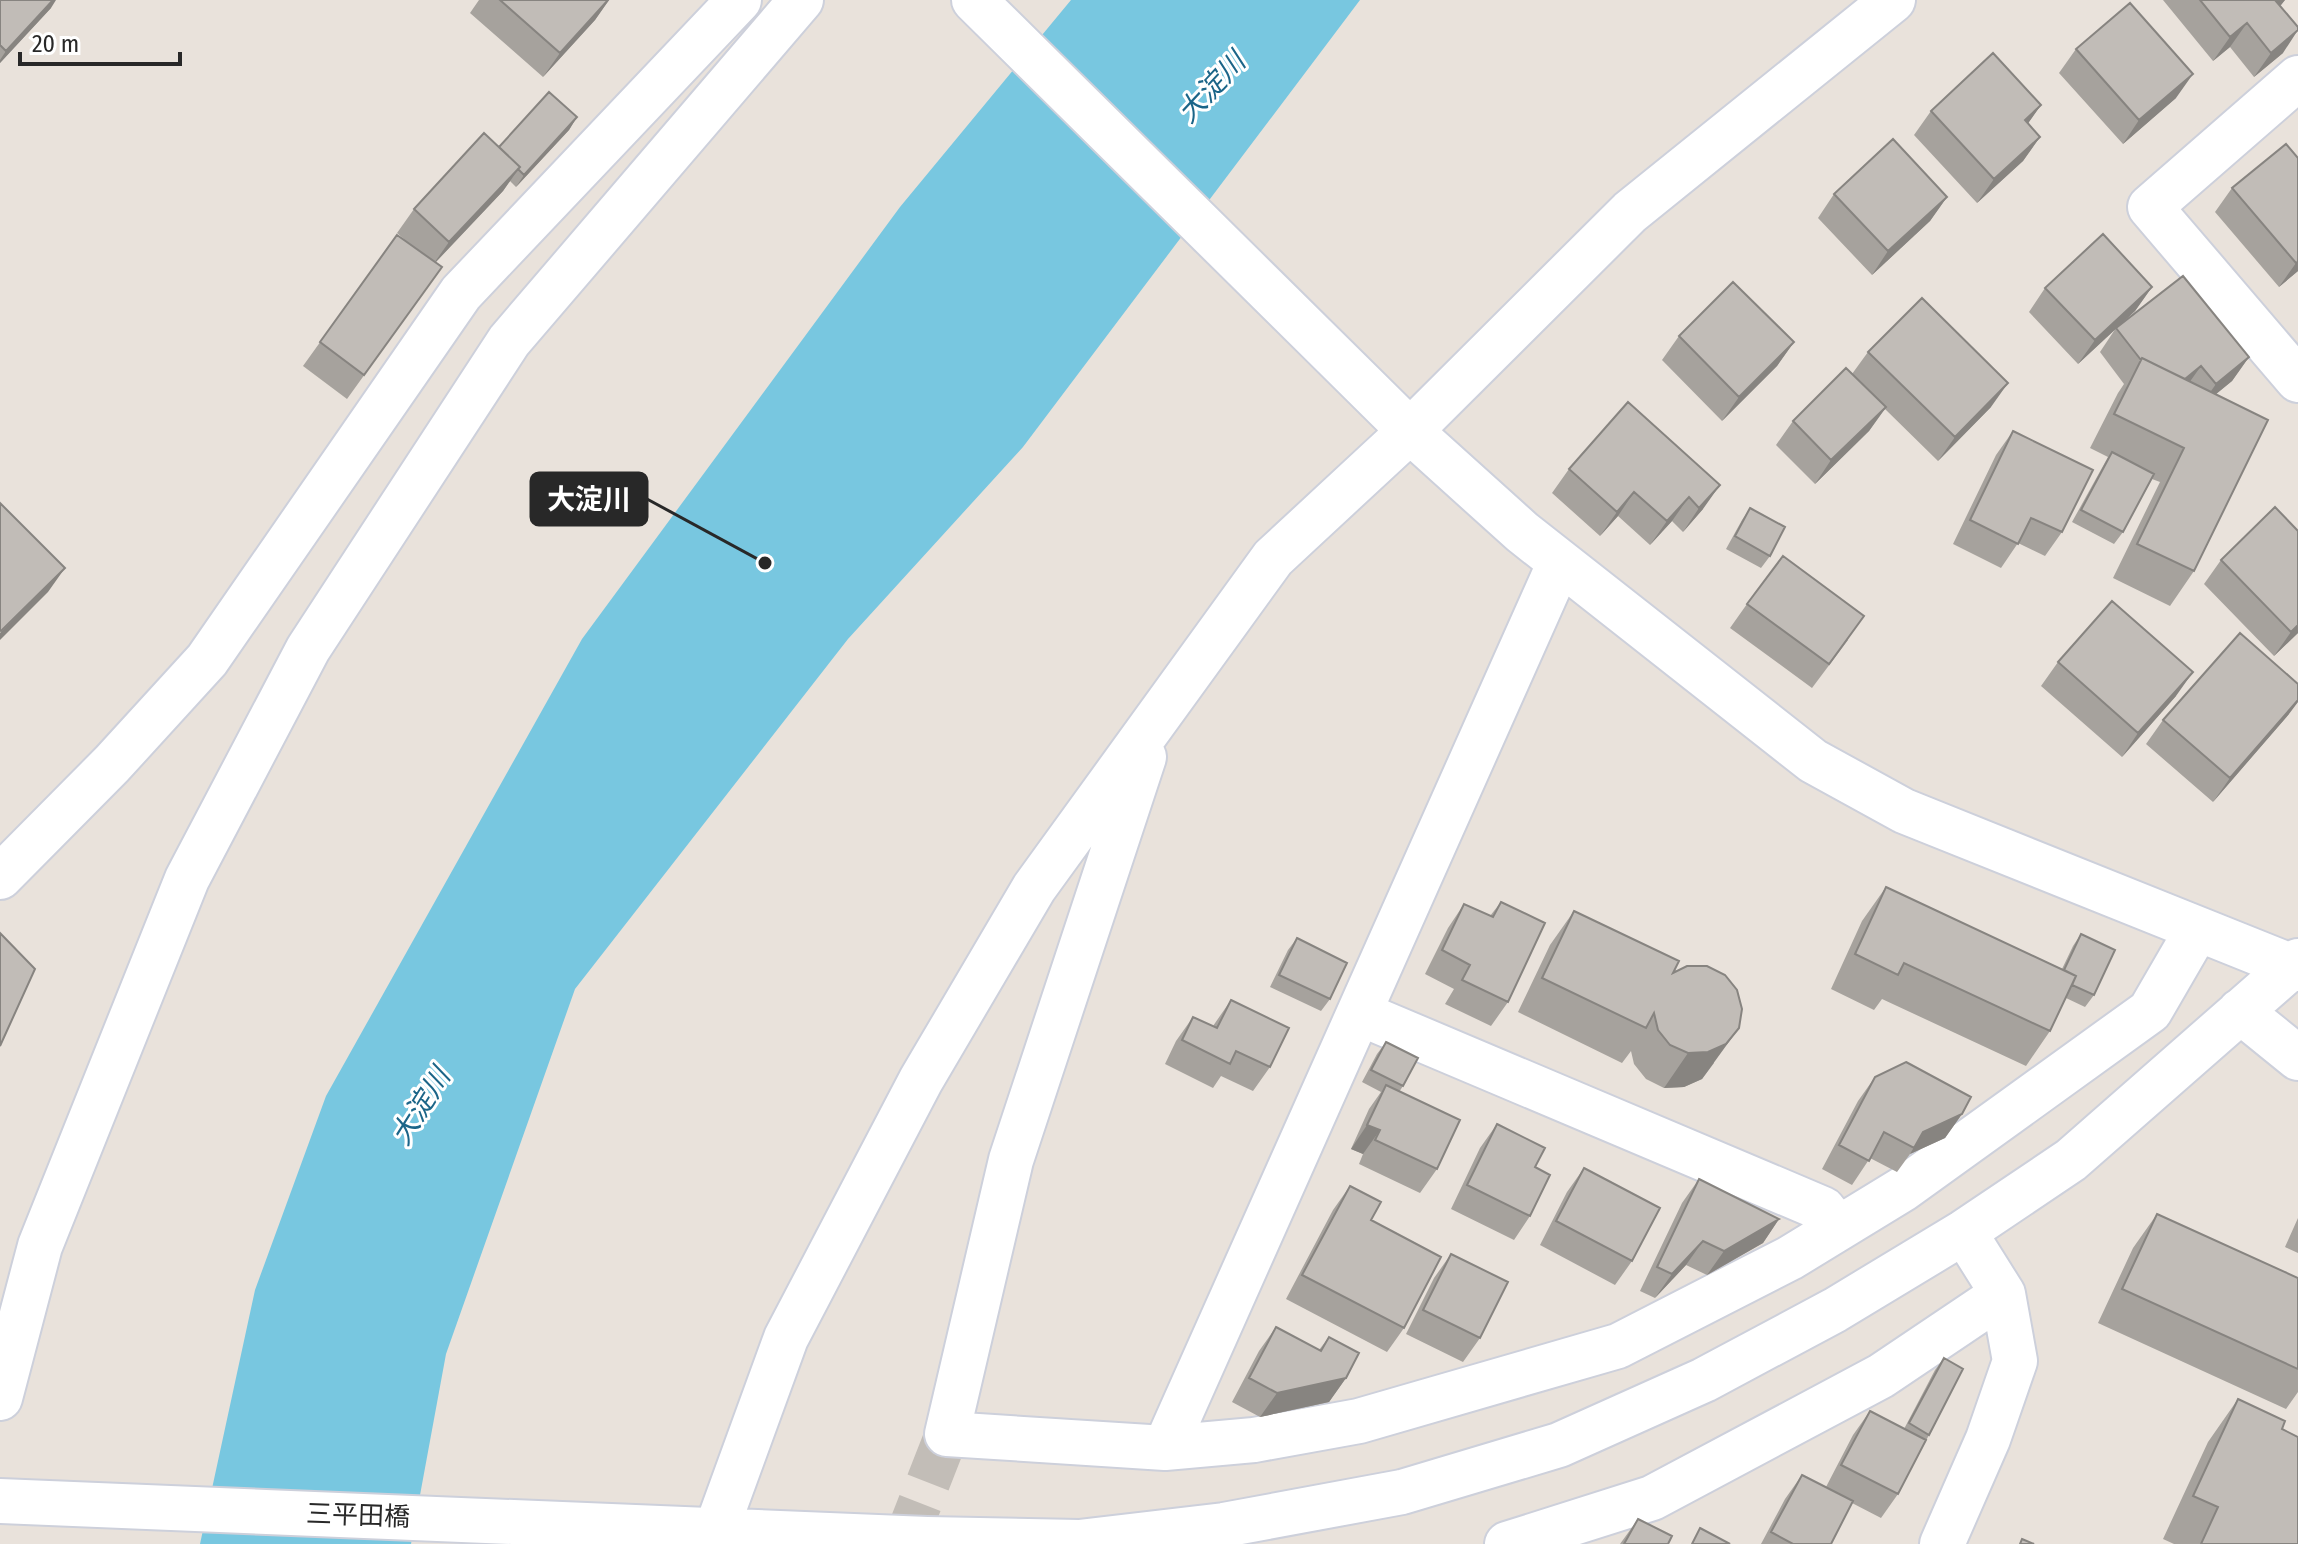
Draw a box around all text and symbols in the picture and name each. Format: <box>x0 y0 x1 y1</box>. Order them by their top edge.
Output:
scale bar <box>20 16 180 66</box>
text: 20 m <box>32 30 79 58</box>
water label: 大淀川 <box>1171 43 1254 129</box>
callout: 大淀川 <box>531 473 647 525</box>
text: 大淀川 <box>547 483 631 516</box>
water label: 大淀川 <box>384 1059 458 1151</box>
street label: 三平田橋 <box>305 1498 410 1533</box>

